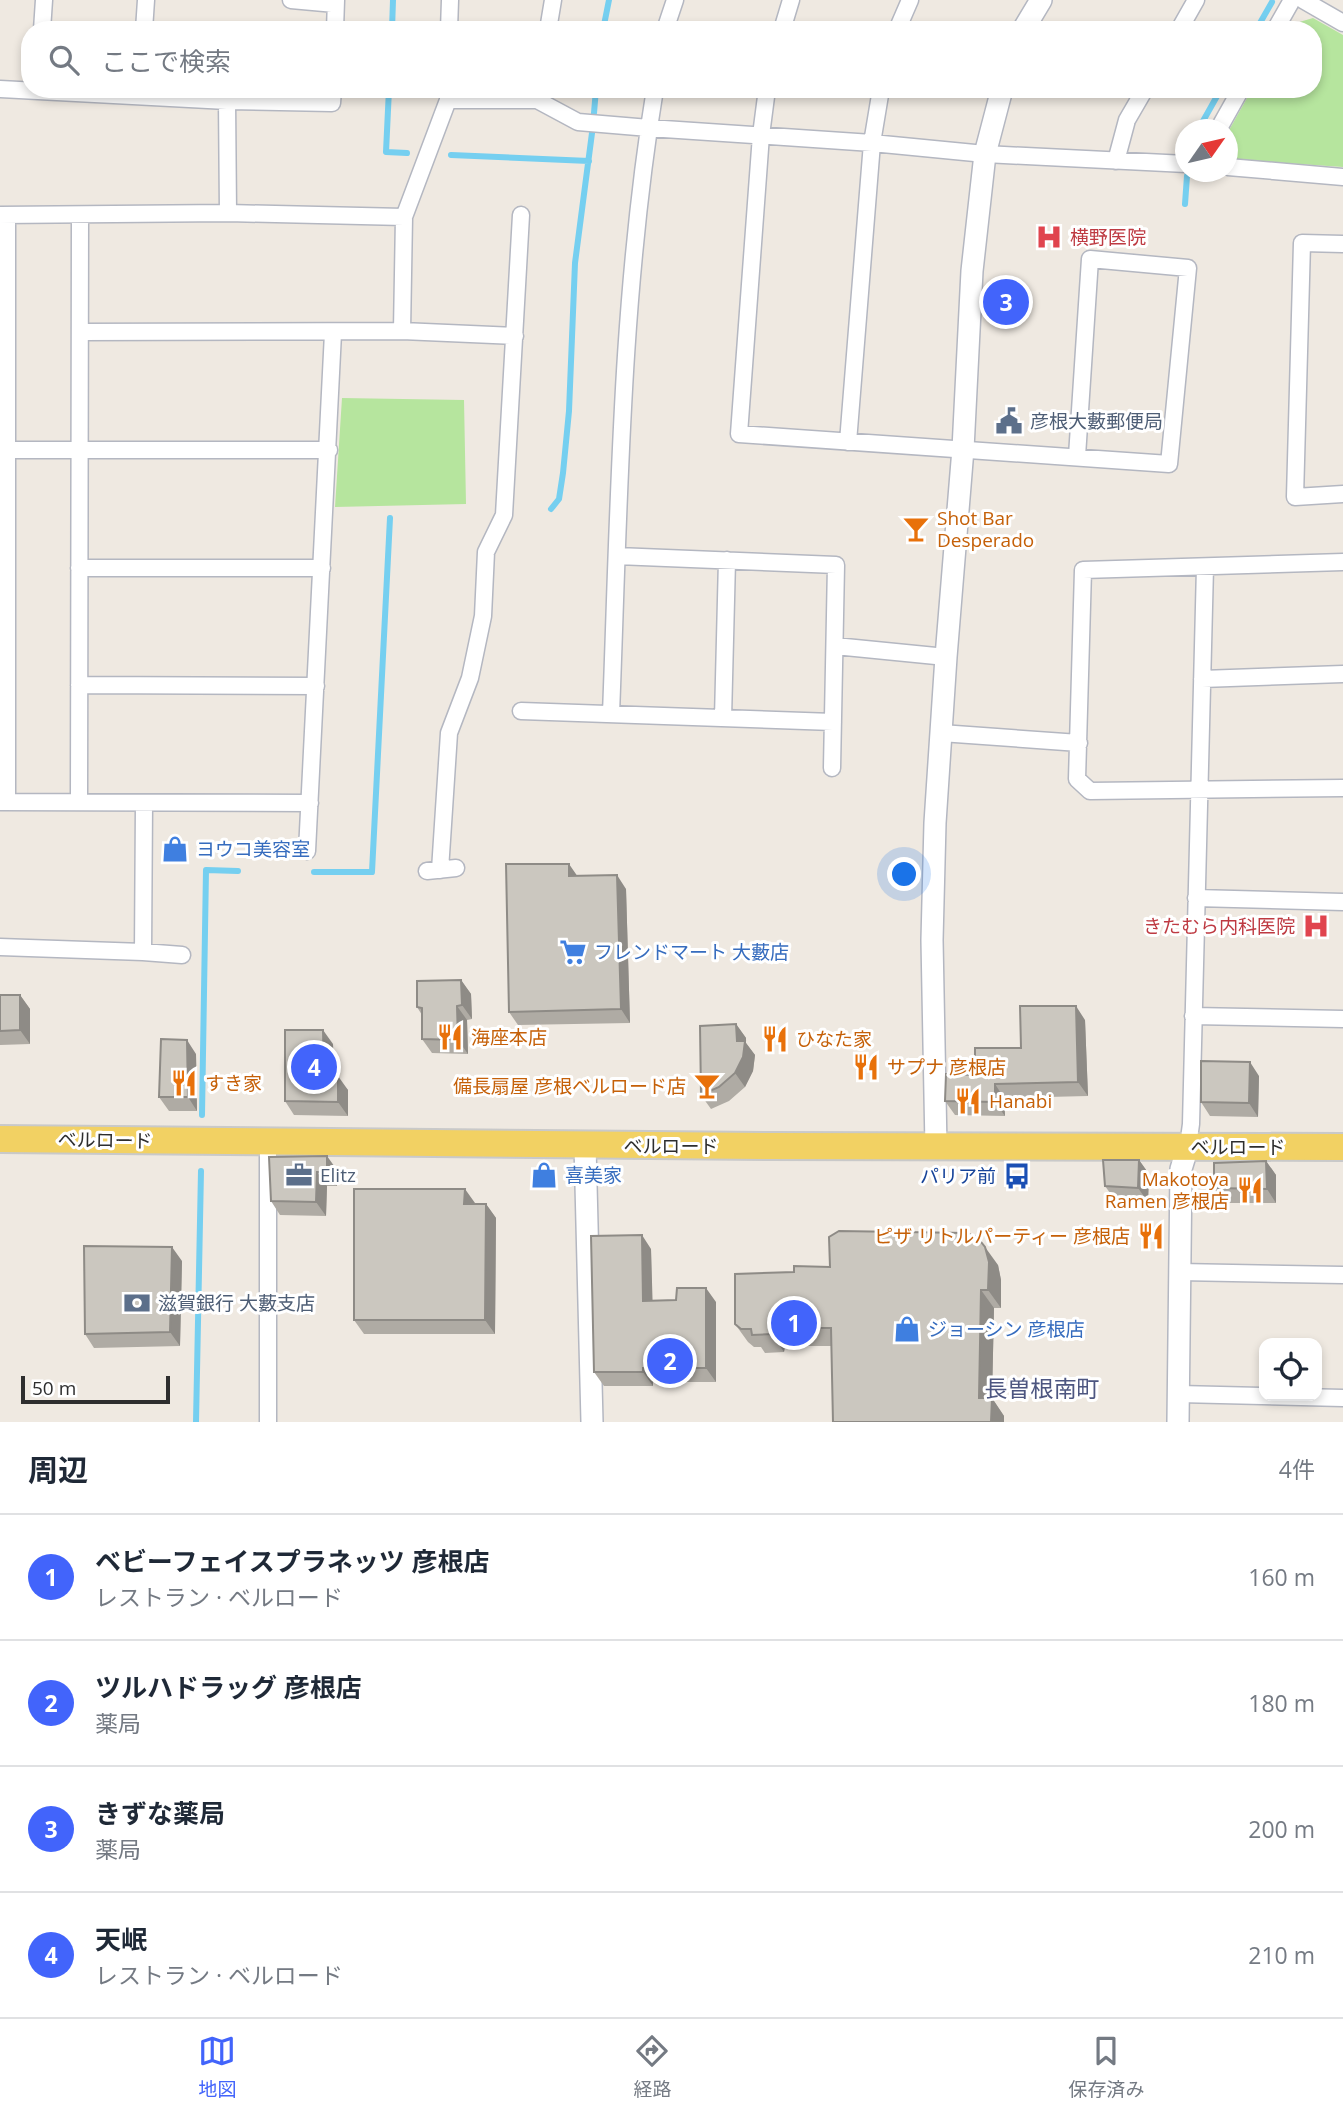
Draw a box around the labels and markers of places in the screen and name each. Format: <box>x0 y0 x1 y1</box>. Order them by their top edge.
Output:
hospital icon: 横野医院 <box>1034 222 1064 252</box>
place label: 横野医院 <box>1070 224 1146 250</box>
pin: 3 <box>983 276 1029 328</box>
public building icon: 彦根大藪郵便局 <box>994 406 1024 436</box>
place label: 彦根大藪郵便局 <box>1030 408 1163 434</box>
place label: Shot Bar Desperado <box>937 505 1034 553</box>
bar icon: Shot Bar Desperado <box>901 514 931 544</box>
shop icon: ヨウコ美容室 <box>160 834 190 864</box>
place label: ヨウコ美容室 <box>196 836 310 862</box>
hospital icon: きたむら内科医院 <box>1301 911 1331 941</box>
place label: きたむら内科医院 <box>1143 913 1295 939</box>
supermarket icon: フレンドマート 大藪店 <box>558 937 588 967</box>
place label: フレンドマート 大藪店 <box>594 939 789 965</box>
restaurant icon: 海座本店 <box>435 1022 465 1052</box>
place label: 海座本店 <box>471 1024 547 1050</box>
restaurant icon: ひなた家 <box>760 1024 790 1054</box>
place label: ひなた家 <box>796 1026 872 1052</box>
pin: 4 <box>291 1041 337 1093</box>
restaurant icon: サプナ 彦根店 <box>851 1052 881 1082</box>
place label: サプナ 彦根店 <box>887 1054 1006 1080</box>
restaurant icon: すき家 <box>169 1068 199 1098</box>
place label: すき家 <box>205 1070 262 1096</box>
bar icon: 備長扇屋 彦根ベルロード店 <box>692 1071 722 1101</box>
place label: 備長扇屋 彦根ベルロード店 <box>453 1073 686 1099</box>
restaurant icon: Hanabi <box>953 1086 983 1116</box>
place label: Hanabi <box>989 1088 1052 1114</box>
office icon: Elitz <box>284 1160 314 1190</box>
shop icon: 喜美家 <box>529 1160 559 1190</box>
bus stop icon: パリア前 <box>1002 1161 1032 1191</box>
place label: Elitz <box>320 1162 356 1188</box>
place label: 喜美家 <box>565 1162 622 1188</box>
place label: パリア前 <box>920 1163 996 1189</box>
place label: Makotoya Ramen 彦根店 <box>1105 1166 1229 1214</box>
restaurant icon: Makotoya Ramen 彦根店 <box>1235 1175 1265 1205</box>
restaurant icon: ピザ リトルパーティー 彦根店 <box>1136 1221 1166 1251</box>
place label: ピザ リトルパーティー 彦根店 <box>874 1223 1130 1249</box>
bank icon: 滋賀銀行 大藪支店 <box>122 1288 152 1318</box>
place label: 滋賀銀行 大藪支店 <box>158 1290 315 1316</box>
pin: 1 <box>771 1297 817 1349</box>
shop icon: ジョーシン 彦根店 <box>892 1314 922 1344</box>
place label: ジョーシン 彦根店 <box>928 1316 1085 1342</box>
pin: 2 <box>647 1335 693 1387</box>

